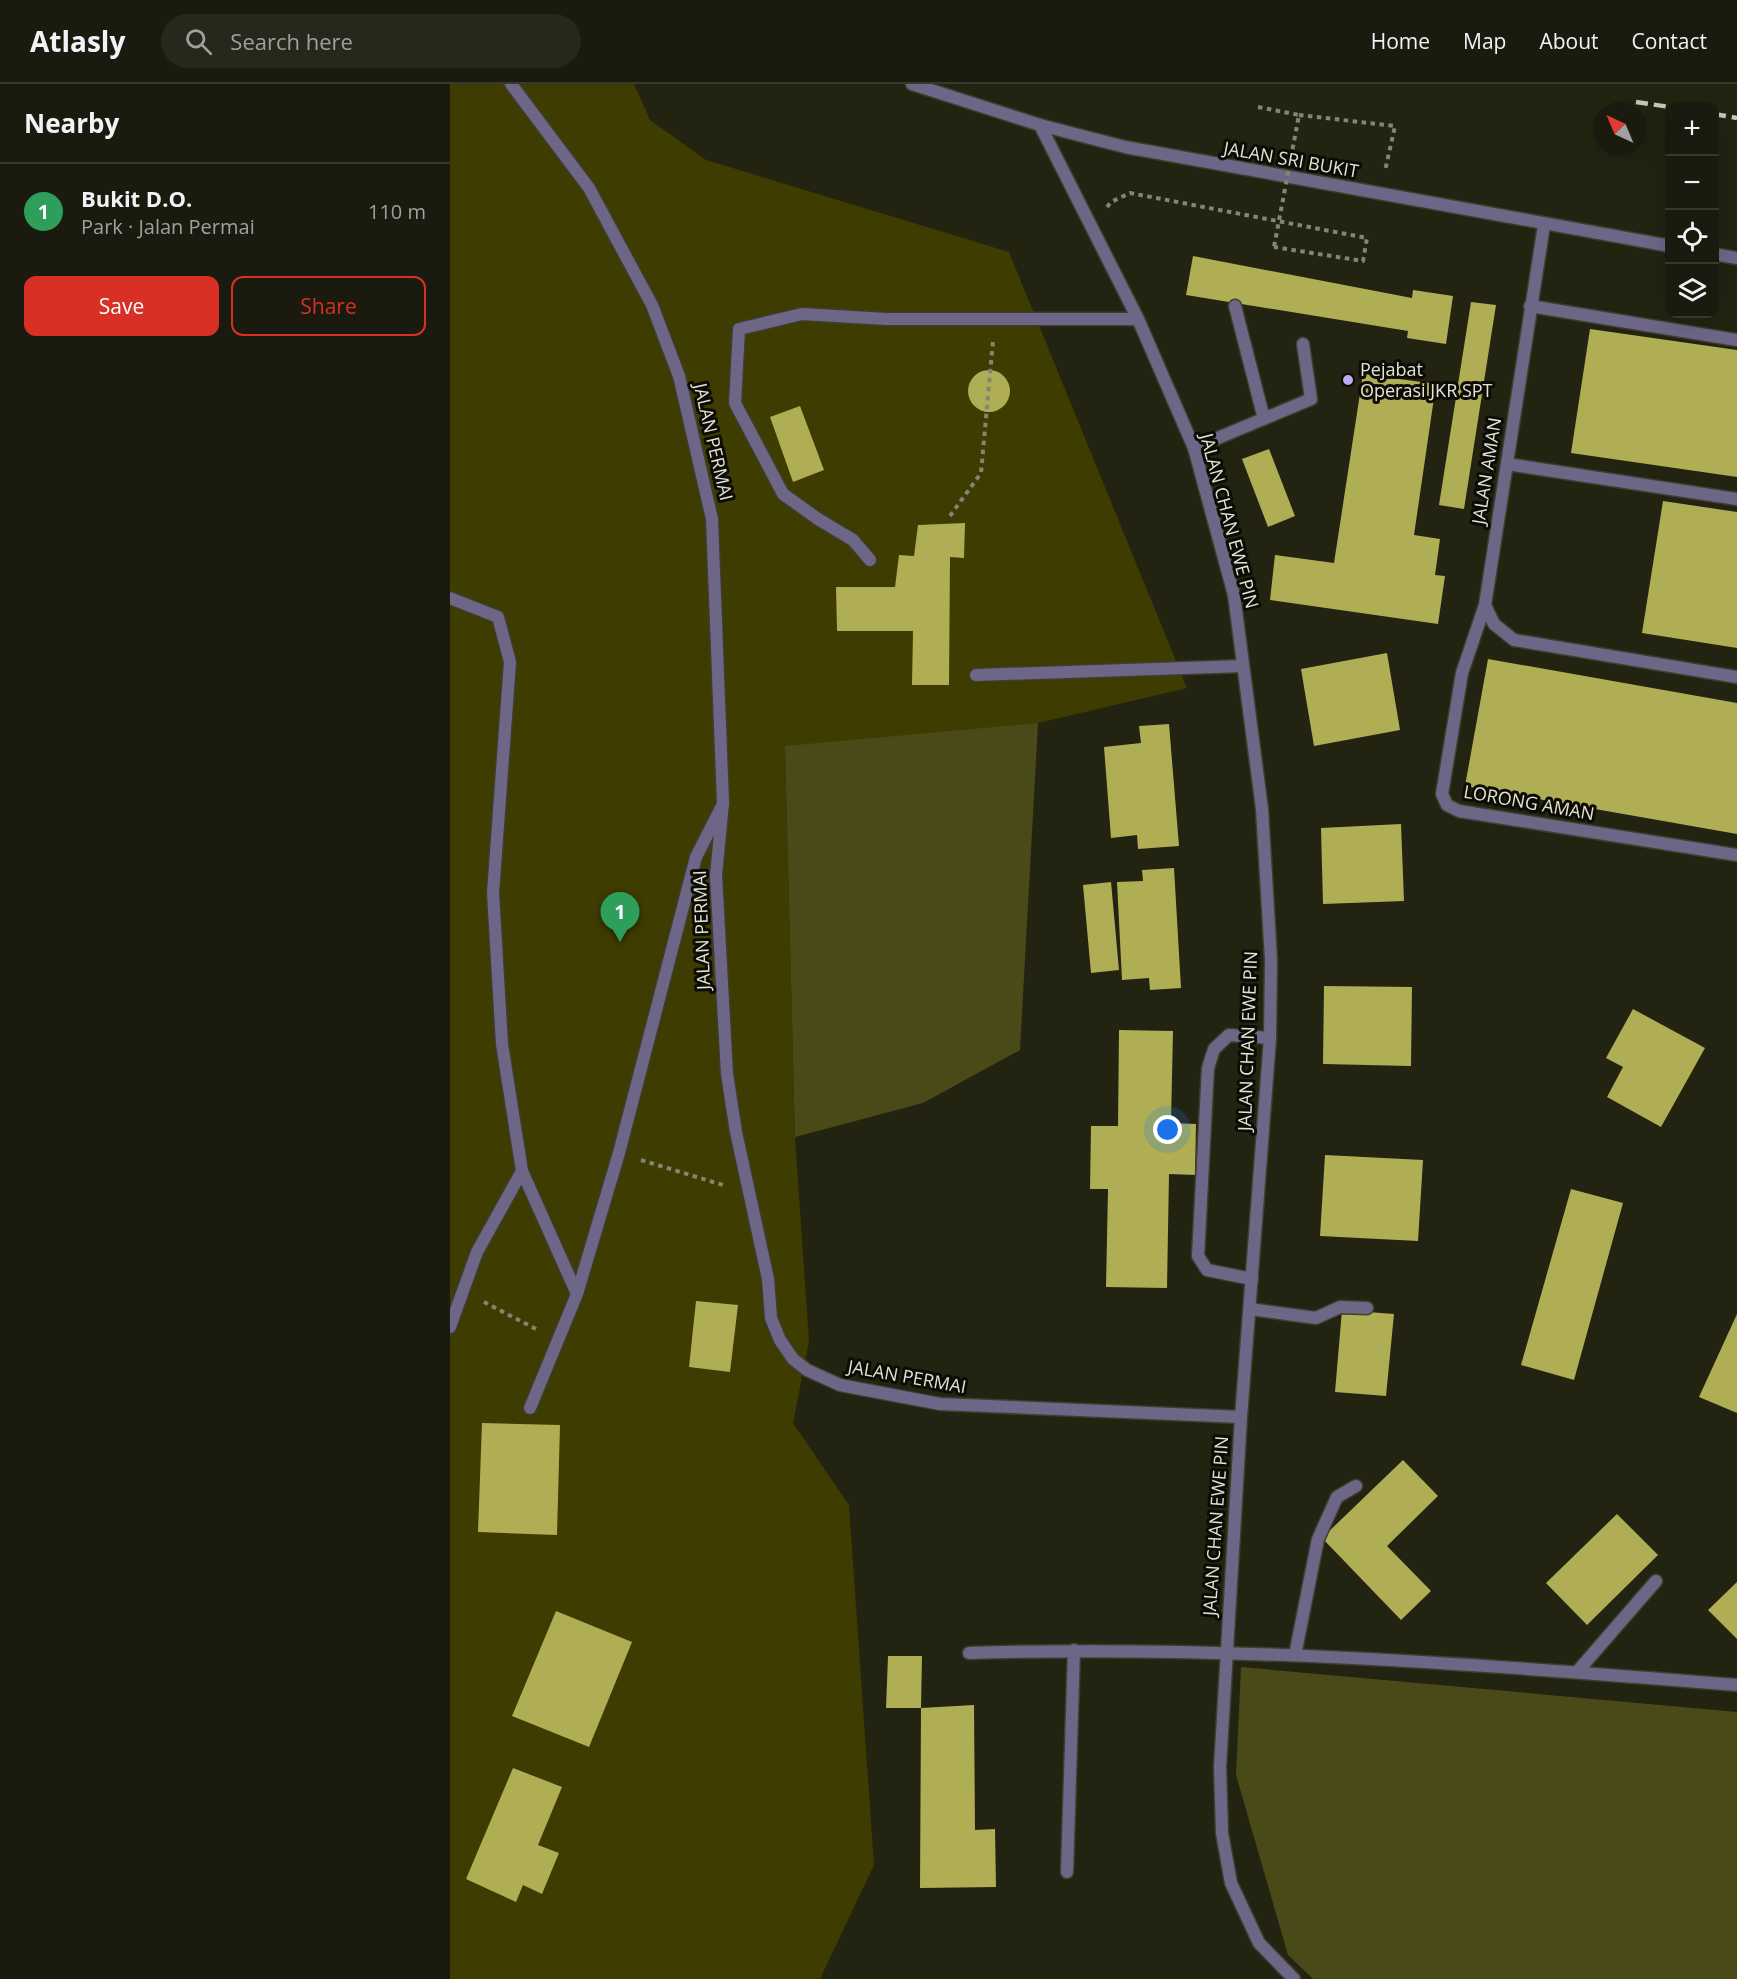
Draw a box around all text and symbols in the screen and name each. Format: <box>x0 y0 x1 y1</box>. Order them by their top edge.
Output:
search box <box>161 14 581 68</box>
text: Atlasly <box>30 22 125 60</box>
icon: search <box>182 25 215 58</box>
text: Search here <box>230 26 353 56</box>
text: Home <box>1371 27 1430 55</box>
text: Map <box>1463 27 1506 55</box>
text: About <box>1539 27 1599 55</box>
text: Contact <box>1632 27 1707 55</box>
north arrow <box>1593 102 1647 156</box>
map controls <box>1665 102 1719 318</box>
button: + <box>1665 102 1719 156</box>
text: Nearby <box>24 105 119 141</box>
street label: JALAN SRI BUKIT <box>1220 135 1361 183</box>
button: − <box>1665 156 1719 210</box>
text: Bukit D.O. <box>81 183 192 213</box>
text: 1 <box>38 198 49 225</box>
text: 110 m <box>368 198 426 225</box>
button: locate <box>1665 210 1719 264</box>
text: Park · Jalan Permai <box>81 213 255 240</box>
button: layers <box>1665 264 1719 318</box>
button: Save <box>24 276 219 336</box>
button: Share <box>231 276 426 336</box>
place label: Pejabat Operasi JKR SPT <box>1360 357 1493 402</box>
marker: Pejabat Operasi JKR SPT <box>1341 373 1355 387</box>
street label: JALAN PERMAI <box>688 379 739 503</box>
street label: JALAN AMAN <box>1465 416 1506 528</box>
street label: JALAN CHAN EWE PIN <box>1195 429 1265 611</box>
street label: LORONG AMAN <box>1462 779 1596 825</box>
street label: JALAN PERMAI <box>687 870 715 992</box>
pin: 1 <box>600 892 640 942</box>
street label: JALAN CHAN EWE PIN <box>1232 951 1262 1133</box>
your location <box>1153 1115 1182 1144</box>
street label: JALAN PERMAI <box>844 1353 968 1398</box>
street label: JALAN CHAN EWE PIN <box>1197 1435 1233 1619</box>

